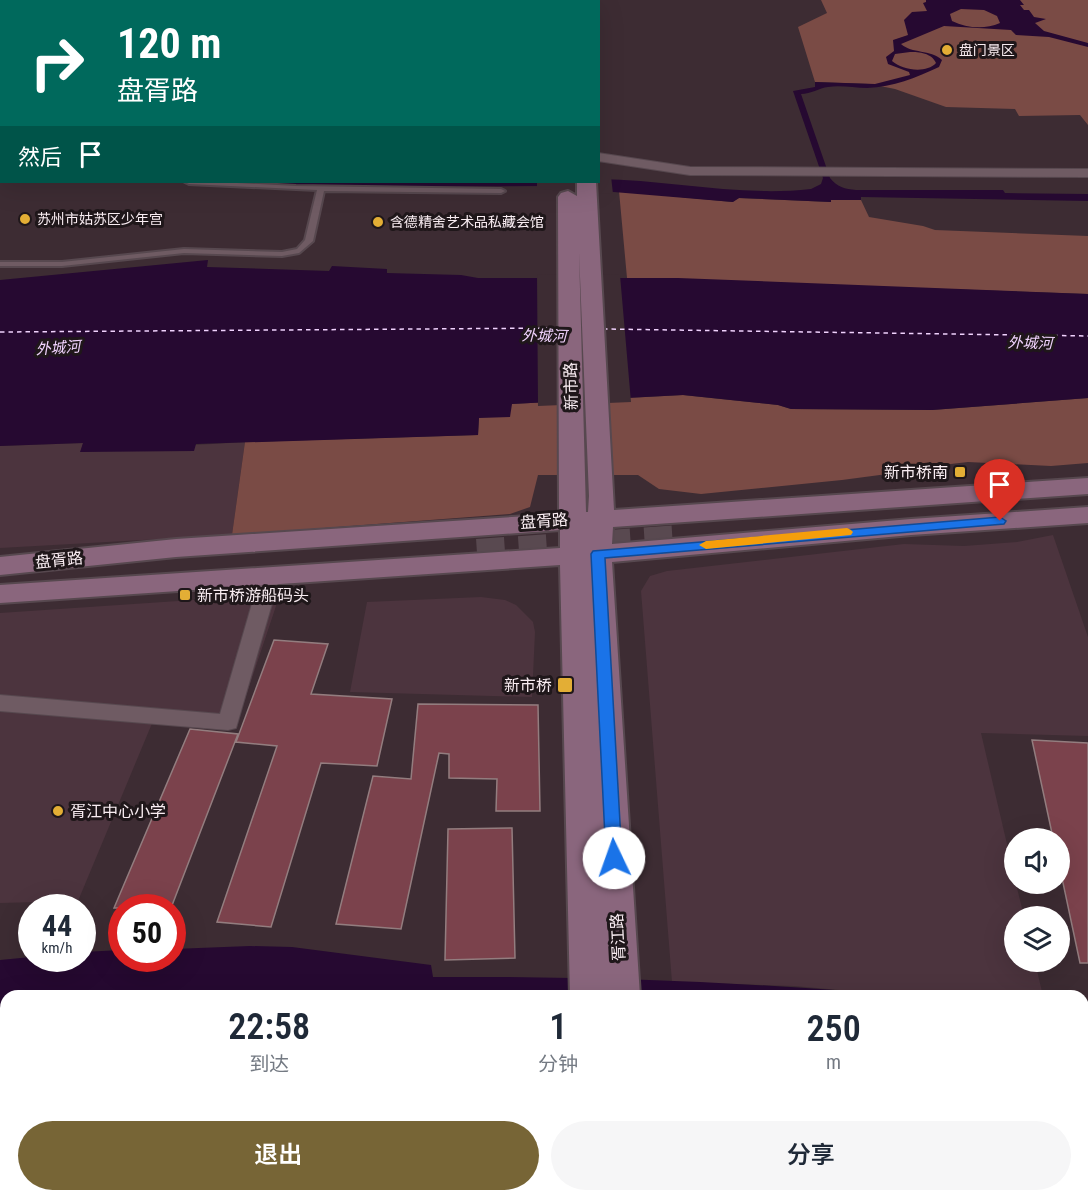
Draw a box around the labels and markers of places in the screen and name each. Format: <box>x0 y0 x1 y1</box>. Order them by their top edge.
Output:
place label: 盘门景区 <box>959 42 1015 58</box>
marker: 盘门景区 <box>940 43 954 57</box>
place label: 苏州市姑苏区少年宫 <box>37 211 163 227</box>
marker: 苏州市姑苏区少年宫 <box>18 212 32 226</box>
place label: 含德精舍艺术品私藏会馆 <box>390 214 544 230</box>
marker: 含德精舍艺术品私藏会馆 <box>371 215 385 229</box>
pin <box>974 459 1025 521</box>
place label: 新市桥南 <box>884 463 948 482</box>
marker: 新市桥南 <box>953 465 967 479</box>
place label: 新市桥游船码头 <box>197 586 309 605</box>
marker: 新市桥游船码头 <box>178 588 192 602</box>
place label: 新市桥 <box>504 676 552 695</box>
marker: 新市桥 <box>556 676 574 694</box>
place label: 胥江中心小学 <box>70 802 166 821</box>
marker: 胥江中心小学 <box>51 804 65 818</box>

